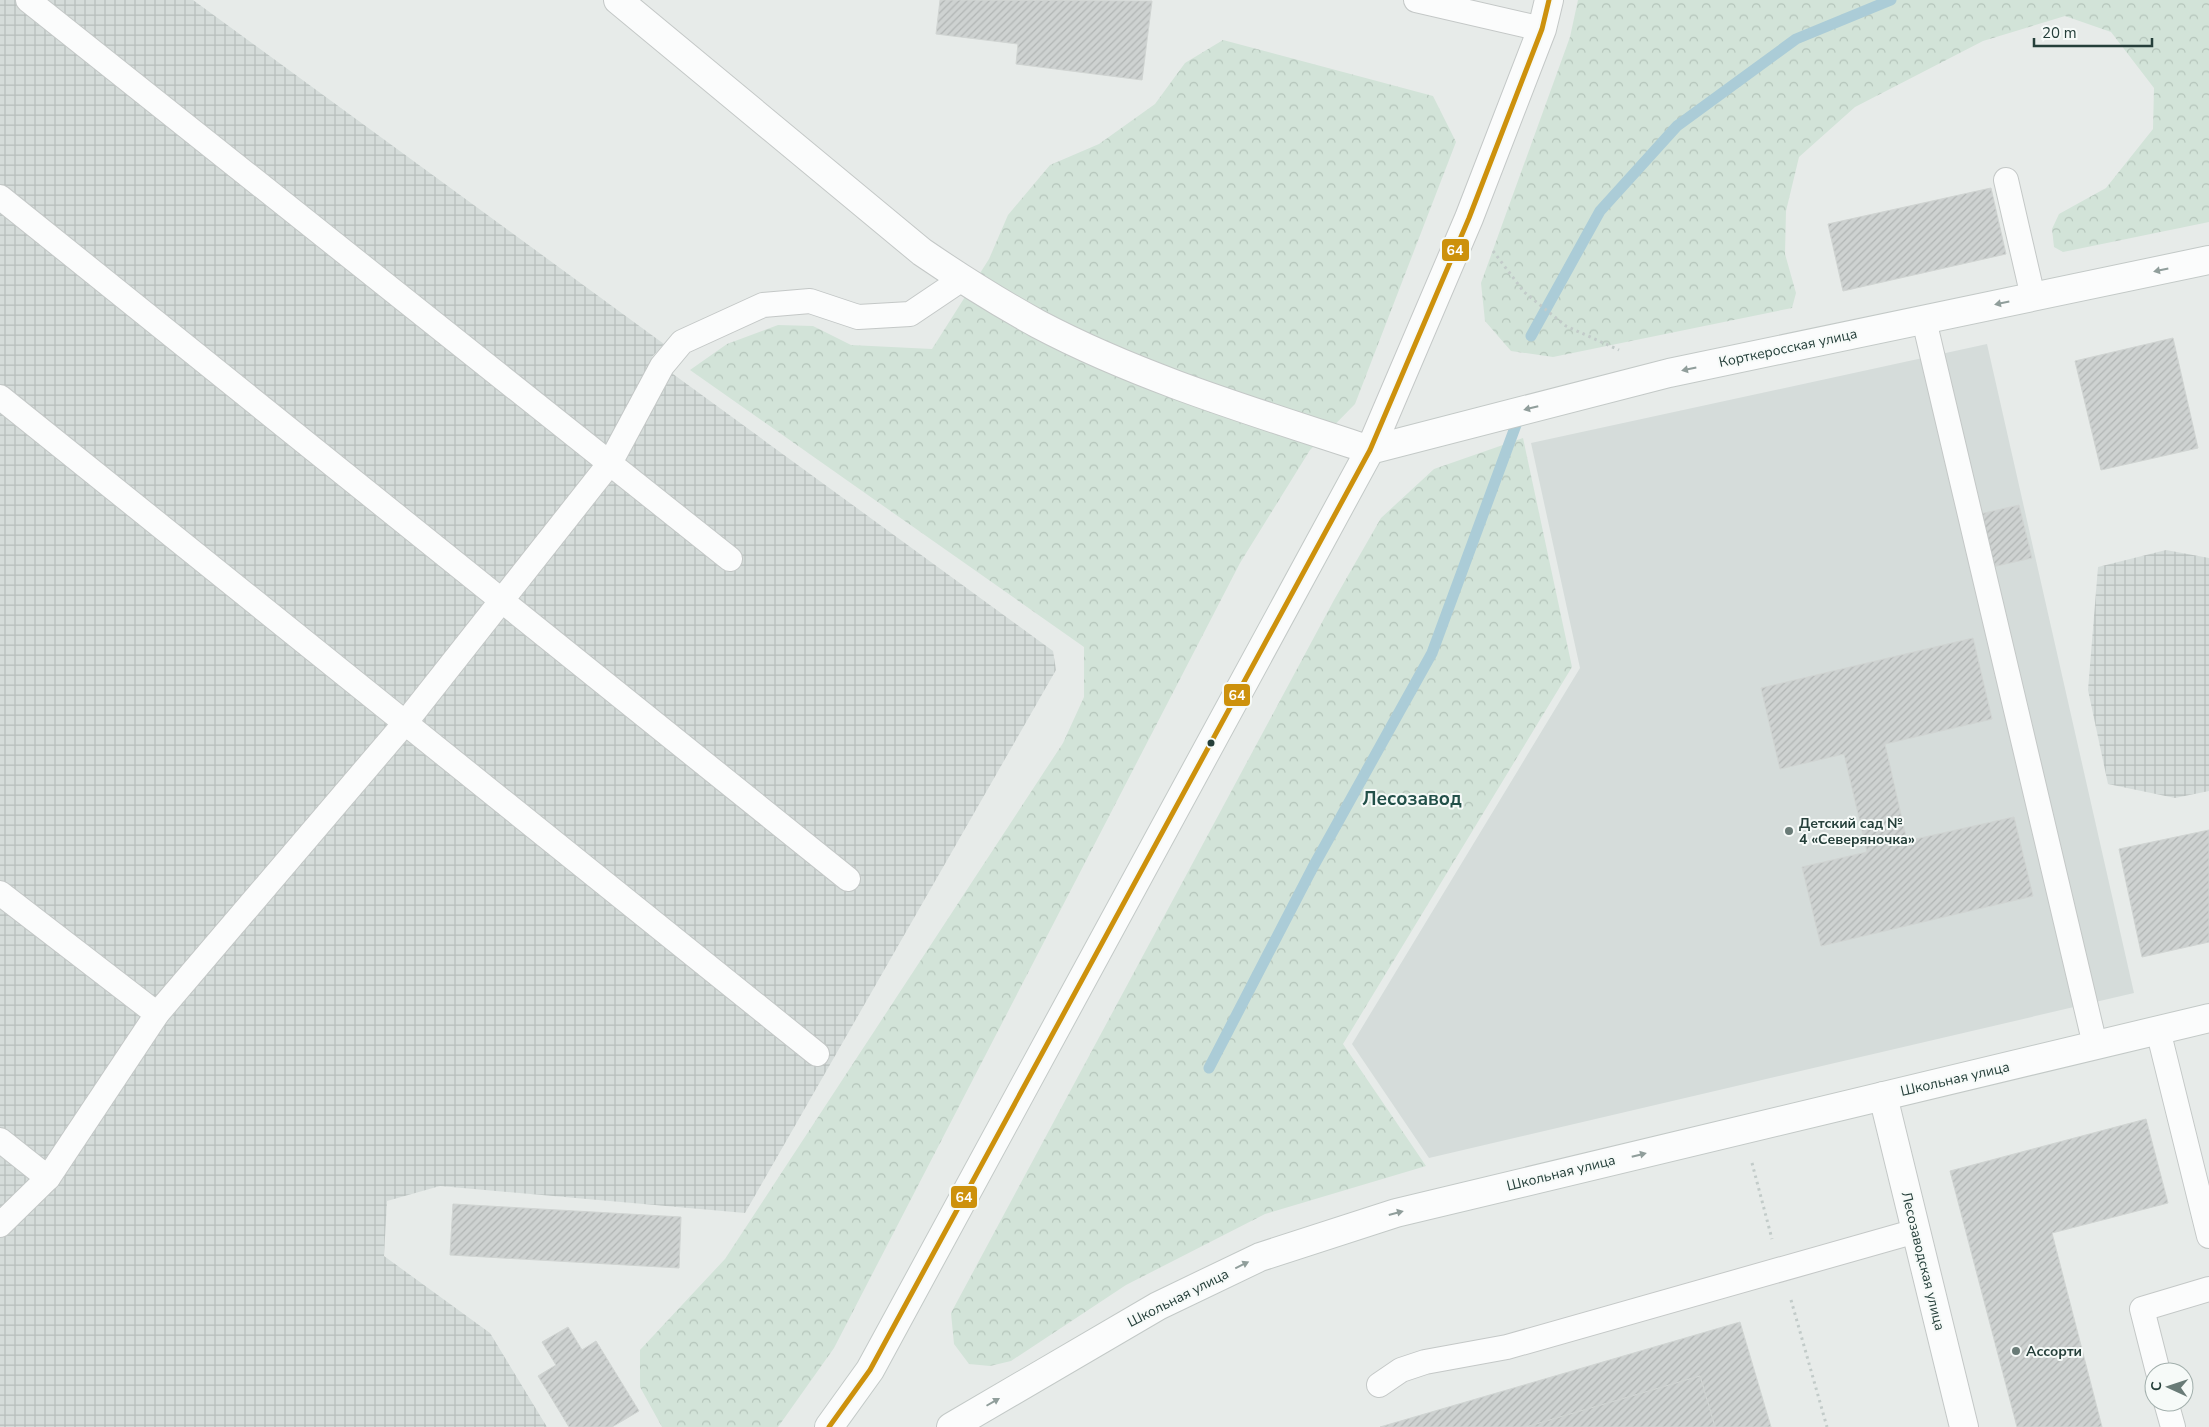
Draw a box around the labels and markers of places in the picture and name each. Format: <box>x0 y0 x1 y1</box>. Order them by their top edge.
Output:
unlabelled marker <box>1206 738 1216 748</box>
place label: Детский сад № 4 «Северяночка» <box>1799 814 1915 849</box>
marker: Детский сад № 4 «Северяночка» <box>1783 825 1795 837</box>
place label: Ассорти <box>2026 1342 2082 1361</box>
marker: Ассорти <box>2010 1345 2022 1357</box>

